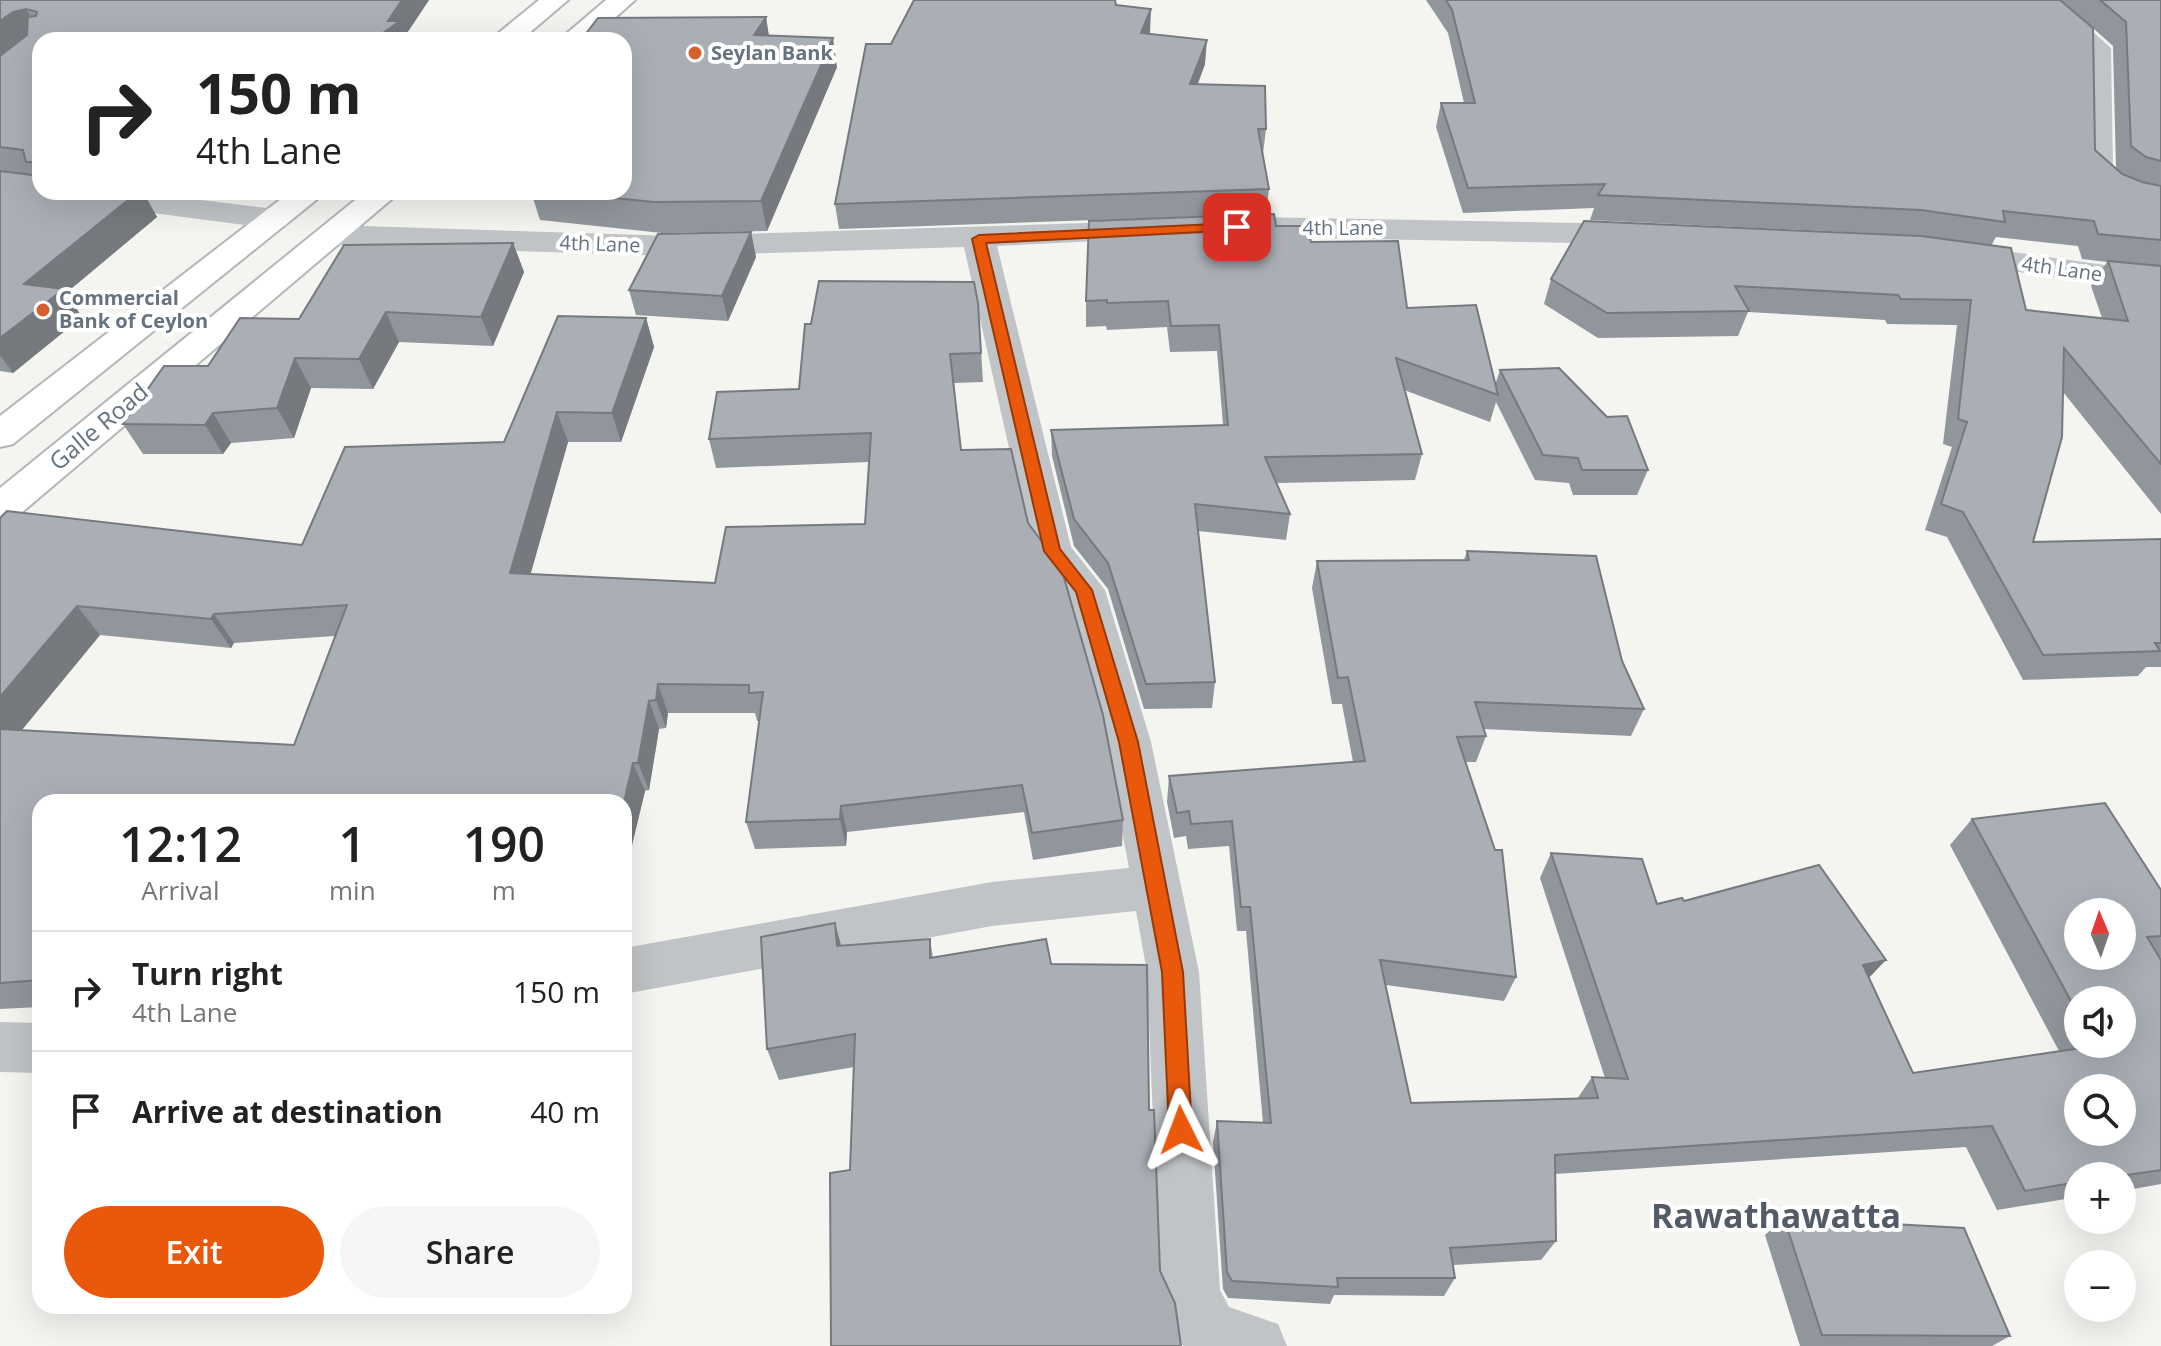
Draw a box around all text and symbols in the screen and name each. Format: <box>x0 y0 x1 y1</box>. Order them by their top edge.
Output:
place label: Seylan Bank <box>711 39 833 66</box>
marker: Seylan Bank <box>686 44 704 62</box>
text: 150 m <box>196 54 362 130</box>
icon: right <box>64 64 168 168</box>
text: 4th Lane <box>196 126 342 175</box>
pin <box>1203 193 1271 261</box>
icon: arrive <box>1215 205 1259 249</box>
street label: 4th Lane <box>1302 214 1384 241</box>
street label: 4th Lane <box>559 229 641 258</box>
street label: 4th Lane <box>2020 249 2104 288</box>
place label: Commercial Bank of Ceylon <box>59 284 208 334</box>
marker: Commercial Bank of Ceylon <box>34 301 52 319</box>
street label: Galle Road <box>42 375 155 477</box>
text: 12:12 <box>119 811 242 876</box>
text: 1 <box>339 811 366 876</box>
text: 190 <box>463 811 545 876</box>
text: Arrival <box>141 872 220 908</box>
text: min <box>329 872 376 908</box>
text: m <box>492 872 516 908</box>
north arrow <box>2064 898 2136 970</box>
map controls <box>2064 898 2136 1322</box>
text: Turn right <box>132 953 283 994</box>
icon: right <box>64 969 108 1013</box>
text: 150 m <box>513 971 600 1012</box>
button: sound <box>2064 986 2136 1058</box>
text: 4th Lane <box>132 994 237 1030</box>
button: search <box>2064 1074 2136 1146</box>
position arrow <box>1139 1088 1223 1172</box>
icon: arrive <box>64 1089 108 1133</box>
text: Arrive at destination <box>132 1091 443 1132</box>
text: 40 m <box>530 1091 600 1132</box>
button: + <box>2064 1162 2136 1234</box>
district label: Rawathawatta <box>1651 1192 1901 1238</box>
button: Exit <box>64 1206 324 1298</box>
button: Share <box>340 1206 600 1298</box>
button: − <box>2064 1250 2136 1322</box>

